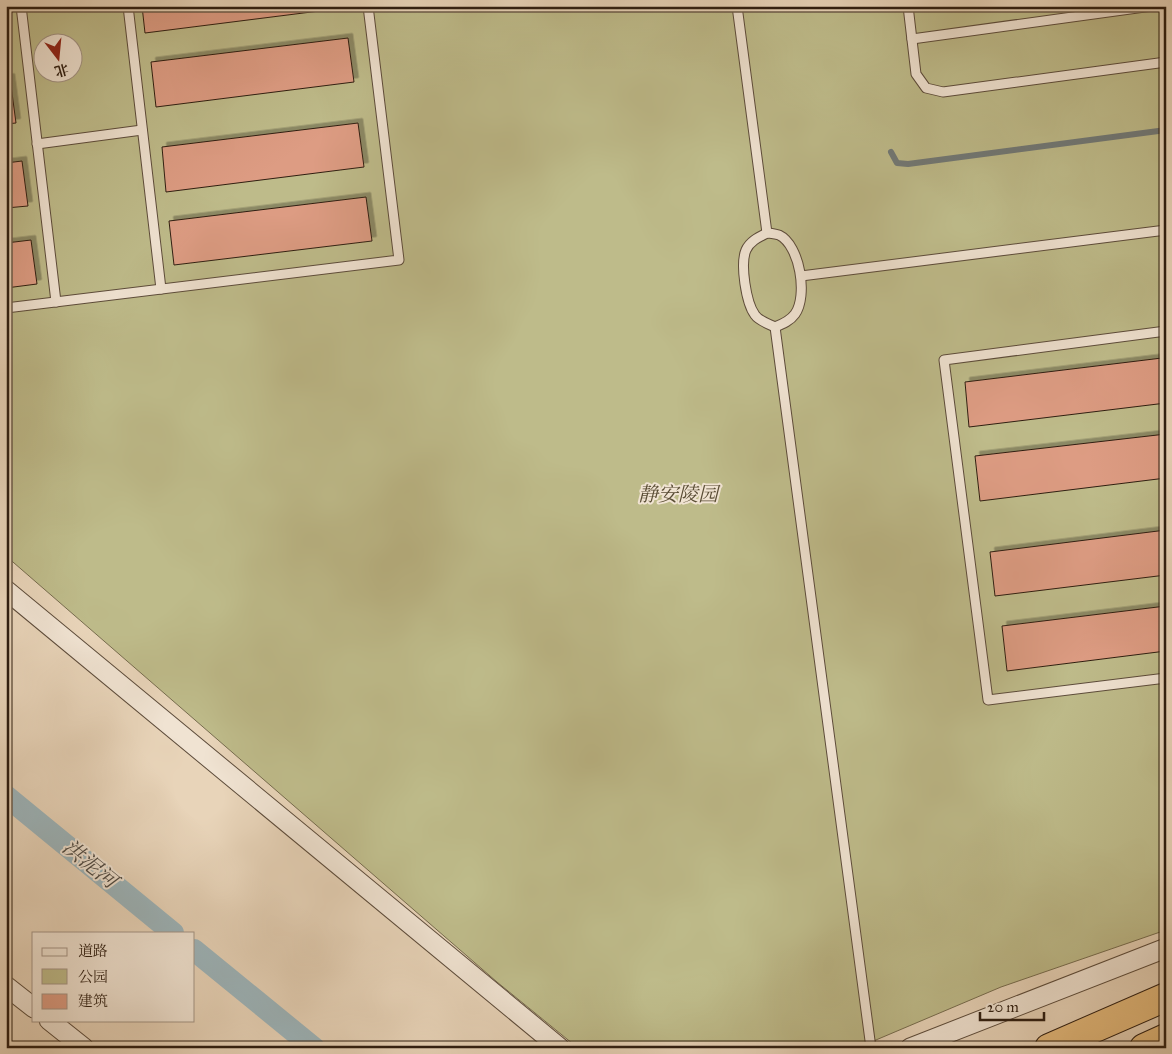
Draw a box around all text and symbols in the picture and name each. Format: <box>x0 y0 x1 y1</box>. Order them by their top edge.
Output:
north arrow <box>32 32 82 82</box>
text: 北 <box>52 60 71 80</box>
park label: 静安陵园 <box>638 482 721 506</box>
water label: 洪泥河 <box>57 834 126 896</box>
legend <box>32 932 195 1022</box>
text: 道路 <box>78 942 108 960</box>
text: 公园 <box>78 968 108 986</box>
scale bar <box>980 989 1043 1021</box>
text: 建筑 <box>78 992 108 1010</box>
text: 20 m <box>987 998 1019 1016</box>

